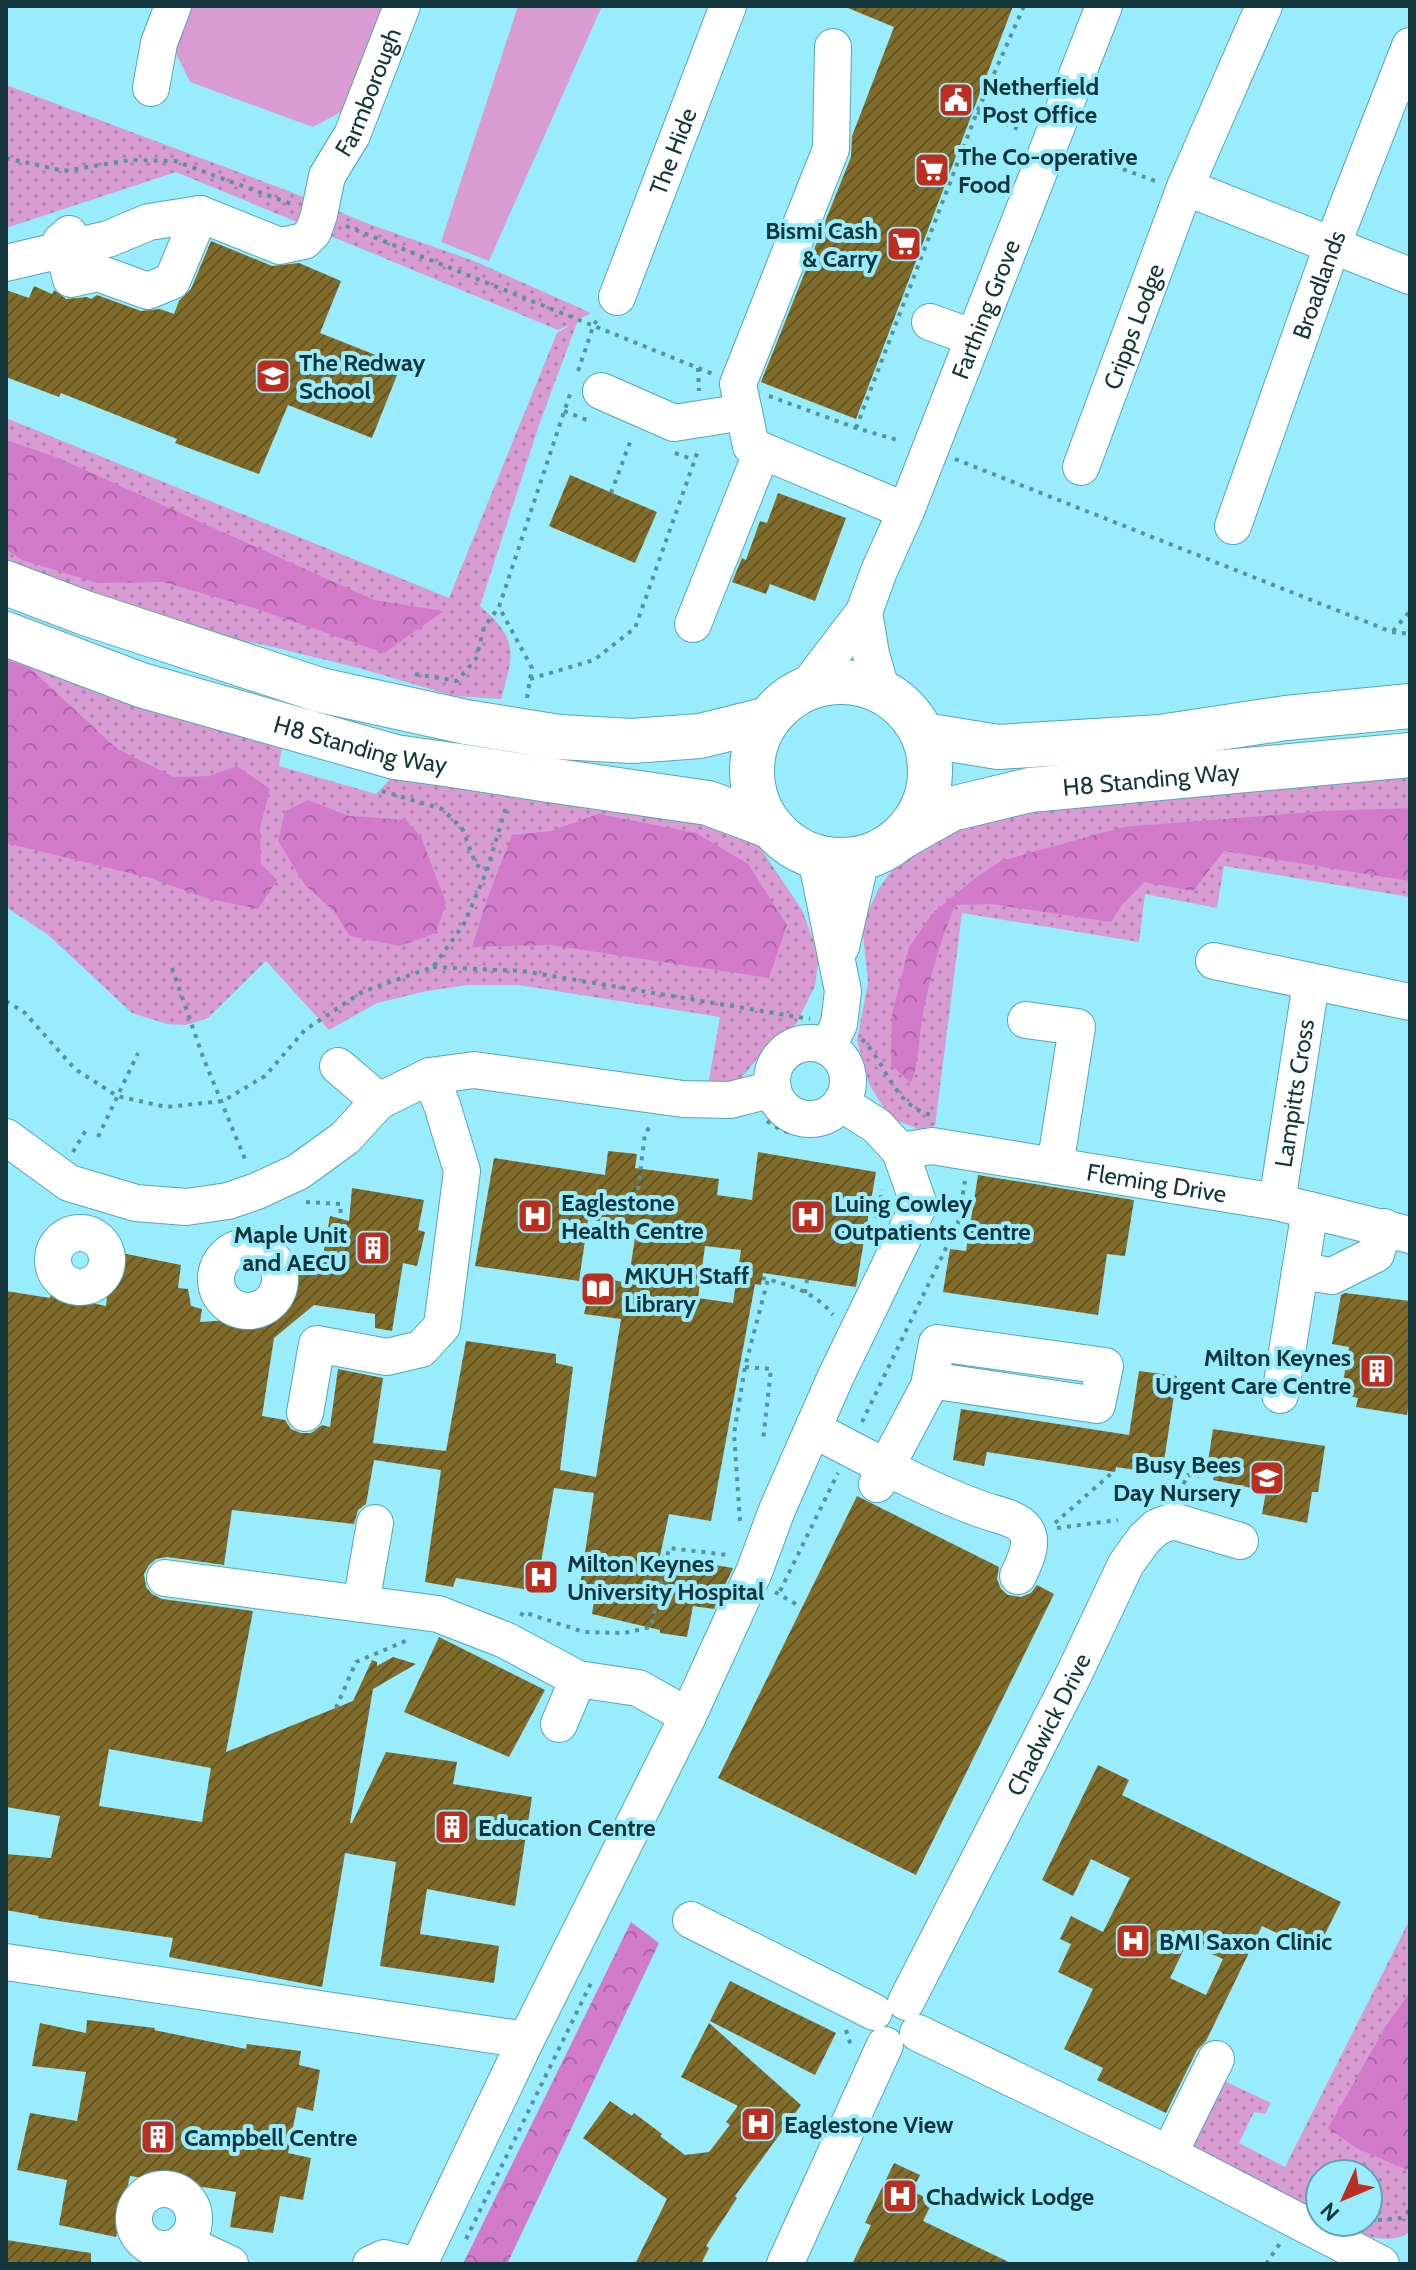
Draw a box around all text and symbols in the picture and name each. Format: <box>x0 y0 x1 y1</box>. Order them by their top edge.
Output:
street label: Farmborough <box>328 24 407 161</box>
place label: Netherfield Post Office <box>982 72 1099 129</box>
public building icon: Netherfield Post Office <box>937 81 975 119</box>
street label: The Hide <box>643 104 702 199</box>
place label: The Co-operative Food <box>958 142 1138 199</box>
supermarket icon: The Co-operative Food <box>913 151 951 189</box>
place label: Bismi Cash & Carry <box>765 216 878 273</box>
supermarket icon: Bismi Cash & Carry <box>885 225 923 263</box>
street label: Broadlands <box>1286 226 1351 343</box>
street label: Farthing Grove <box>945 235 1026 383</box>
street label: Cripps Lodge <box>1097 259 1170 393</box>
place label: The Redway School <box>299 348 426 405</box>
school or university icon: The Redway School <box>254 357 292 395</box>
street label: H8 Standing Way <box>271 709 449 779</box>
street label: H8 Standing Way <box>1061 756 1241 801</box>
street label: Lampitts Cross <box>1268 1017 1320 1169</box>
street label: Fleming Drive <box>1085 1157 1229 1208</box>
place label: Eaglestone Health Centre <box>561 1188 704 1245</box>
place label: Luing Cowley Outpatients Centre <box>834 1189 1031 1246</box>
hospital icon: Eaglestone Health Centre <box>516 1197 554 1235</box>
hospital icon: Luing Cowley Outpatients Centre <box>789 1198 827 1236</box>
place label: Maple Unit and AECU <box>233 1220 347 1277</box>
building icon: Maple Unit and AECU <box>354 1229 392 1267</box>
place label: MKUH Staff Library <box>624 1261 749 1318</box>
library icon: MKUH Staff Library <box>579 1270 617 1308</box>
place label: Milton Keynes Urgent Care Centre <box>1155 1343 1351 1400</box>
building icon: Milton Keynes Urgent Care Centre <box>1358 1352 1396 1390</box>
place label: Busy Bees Day Nursery <box>1113 1450 1241 1507</box>
school or university icon: Busy Bees Day Nursery <box>1248 1459 1286 1497</box>
place label: Milton Keynes University Hospital <box>567 1549 764 1606</box>
hospital icon: Milton Keynes University Hospital <box>522 1558 560 1596</box>
street label: Chadwick Drive <box>1000 1648 1096 1800</box>
building icon: Education Centre <box>433 1808 471 1846</box>
place label: Education Centre <box>478 1813 656 1842</box>
hospital icon: BMI Saxon Clinic <box>1114 1922 1152 1960</box>
place label: BMI Saxon Clinic <box>1159 1927 1332 1956</box>
hospital icon: Eaglestone View <box>739 2105 777 2143</box>
place label: Eaglestone View <box>784 2110 954 2139</box>
building icon: Campbell Centre <box>139 2118 177 2156</box>
place label: Campbell Centre <box>184 2123 357 2152</box>
north arrow <box>1304 2158 1384 2238</box>
hospital icon: Chadwick Lodge <box>881 2177 919 2215</box>
place label: Chadwick Lodge <box>926 2182 1094 2211</box>
text: N <box>1315 2197 1345 2227</box>

